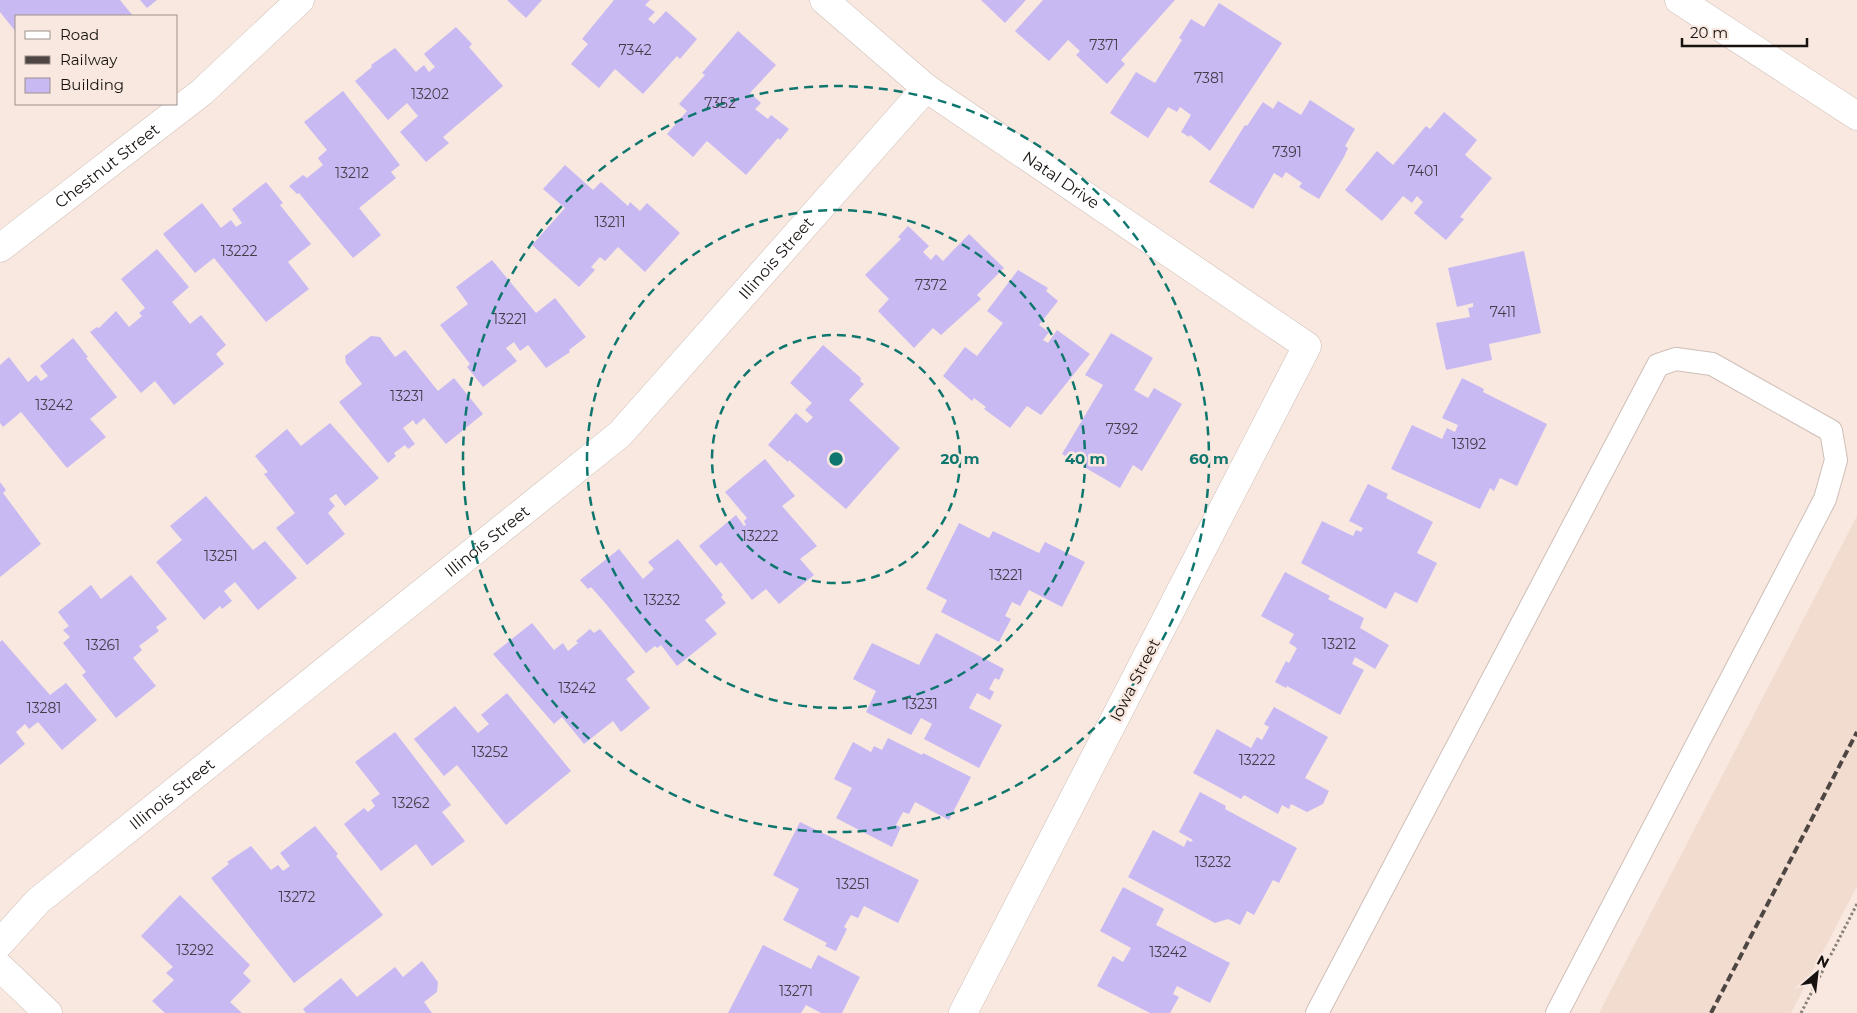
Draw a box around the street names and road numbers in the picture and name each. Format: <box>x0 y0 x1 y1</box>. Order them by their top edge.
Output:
street label: Chestnut Street <box>51 119 163 212</box>
street label: Natal Drive <box>1019 147 1103 212</box>
street label: Illinois Street <box>734 212 817 303</box>
street label: Illinois Street <box>440 501 533 581</box>
street label: Iowa Street <box>1106 635 1164 725</box>
street label: Illinois Street <box>125 754 218 834</box>

